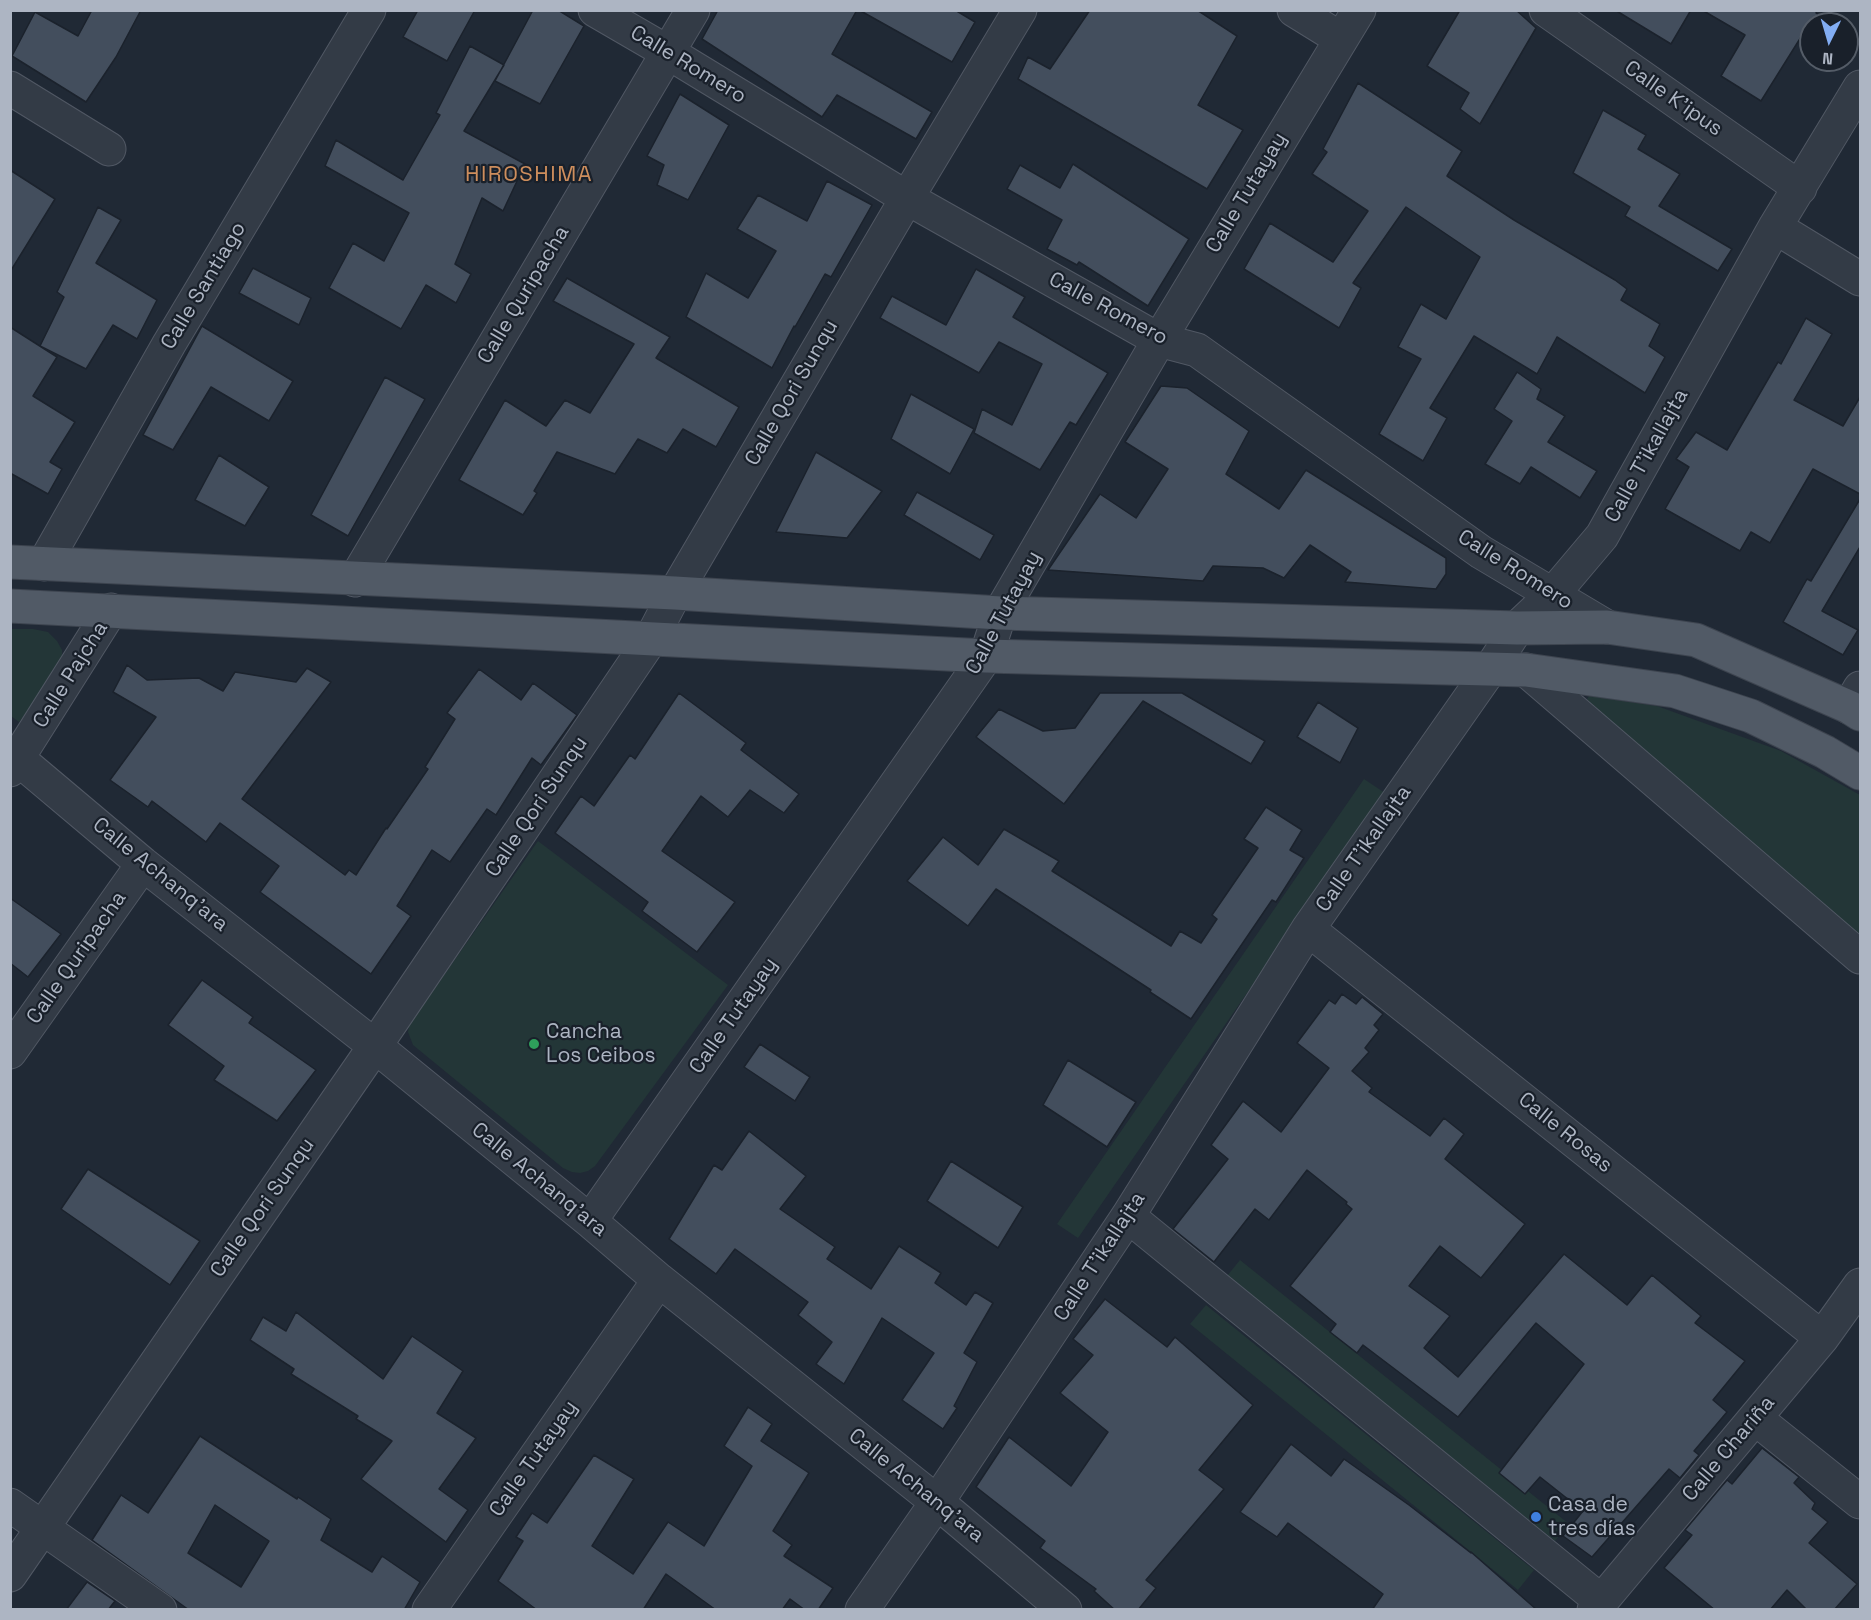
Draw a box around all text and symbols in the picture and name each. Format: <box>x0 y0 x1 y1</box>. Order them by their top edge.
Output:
north arrow <box>1799 12 1859 72</box>
street label: Calle Romero <box>625 20 751 110</box>
text: N <box>1821 48 1834 69</box>
street label: Calle K'ipus <box>1619 56 1727 142</box>
street label: Calle Tutayay <box>1201 128 1293 258</box>
district label: HIROSHIMA <box>465 162 593 188</box>
street label: Calle Santiago <box>156 218 252 354</box>
street label: Calle Quripacha <box>473 221 575 369</box>
street label: Calle Romero <box>1044 267 1172 351</box>
street label: Calle Qori Sunqu <box>740 316 844 470</box>
street label: Calle T'ikallajta <box>1600 385 1694 527</box>
street label: Calle Romero <box>1453 525 1577 615</box>
street label: Calle Tutayay <box>961 547 1047 679</box>
street label: Calle Pajcha <box>28 617 114 733</box>
street label: Calle Qori Sunqu <box>481 732 593 882</box>
street label: Calle T'ikallajta <box>1311 781 1417 917</box>
street label: Calle Achanq'ara <box>87 813 233 937</box>
street label: Calle Quripacha <box>22 887 132 1029</box>
street label: Calle Tutayay <box>685 953 783 1079</box>
place label: Cancha Los Ceibos <box>546 1019 655 1069</box>
marker: Cancha Los Ceibos <box>527 1037 541 1051</box>
street label: Calle Rosas <box>1513 1087 1617 1179</box>
street label: Calle Achanq'ara <box>466 1118 612 1242</box>
street label: Calle Qori Sunqu <box>206 1134 320 1282</box>
street label: Calle T'ikallajta <box>1049 1188 1151 1326</box>
street label: Calle Chariña <box>1678 1391 1780 1507</box>
street label: Calle Tutayay <box>485 1396 583 1522</box>
street label: Calle Achanq'ara <box>843 1424 989 1548</box>
place label: Casa de tres días <box>1548 1492 1636 1542</box>
marker: Casa de tres días <box>1529 1510 1543 1524</box>

